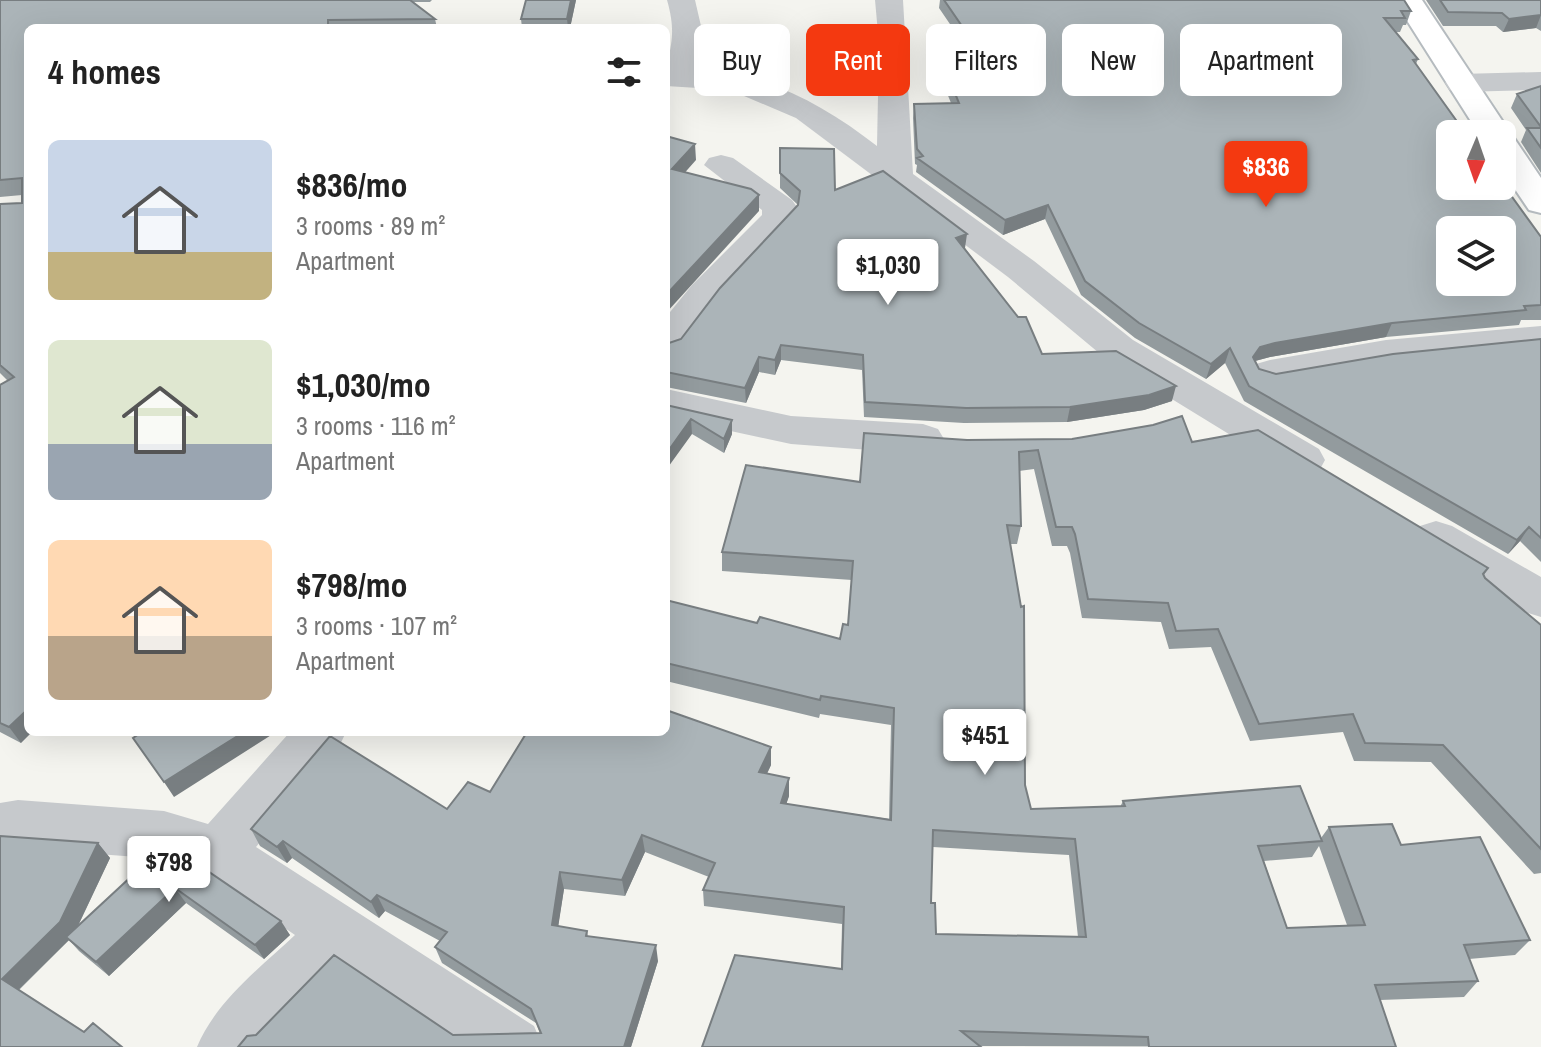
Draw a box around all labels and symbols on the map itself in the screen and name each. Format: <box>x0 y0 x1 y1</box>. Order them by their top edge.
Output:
north arrow <box>1436 120 1516 200</box>
pin: $836 <box>1219 141 1313 209</box>
pin: $1,030 <box>823 239 953 307</box>
pin: $451 <box>938 709 1032 777</box>
pin: $798 <box>122 836 216 904</box>

